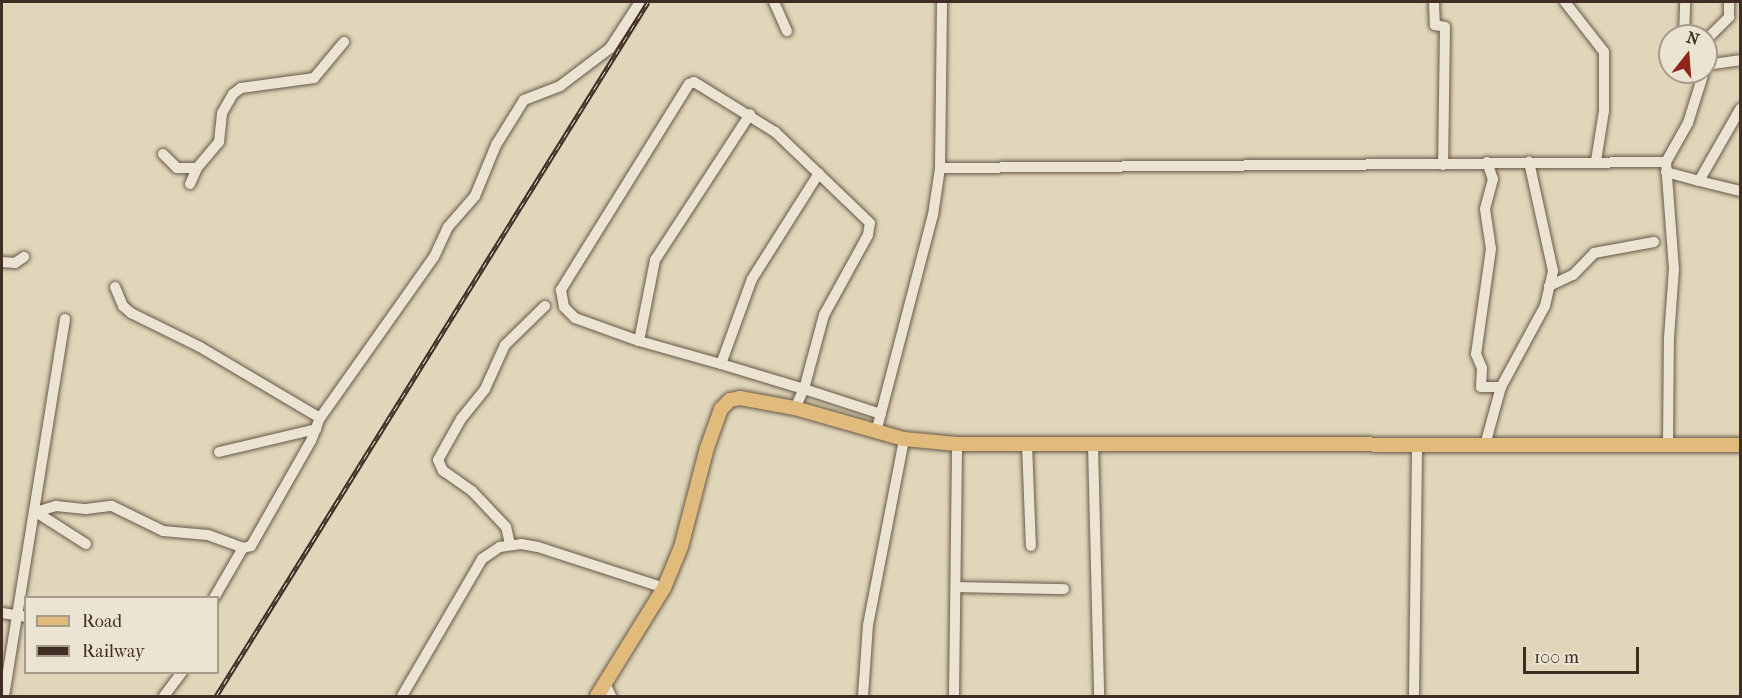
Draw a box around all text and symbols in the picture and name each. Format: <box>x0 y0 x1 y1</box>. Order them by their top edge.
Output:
north arrow <box>1658 24 1718 84</box>
text: N <box>1684 27 1701 49</box>
legend <box>24 596 219 674</box>
text: Road <box>82 611 122 632</box>
scale bar <box>1526 635 1642 673</box>
text: Railway <box>82 641 145 662</box>
text: 100 m <box>1534 647 1579 668</box>

